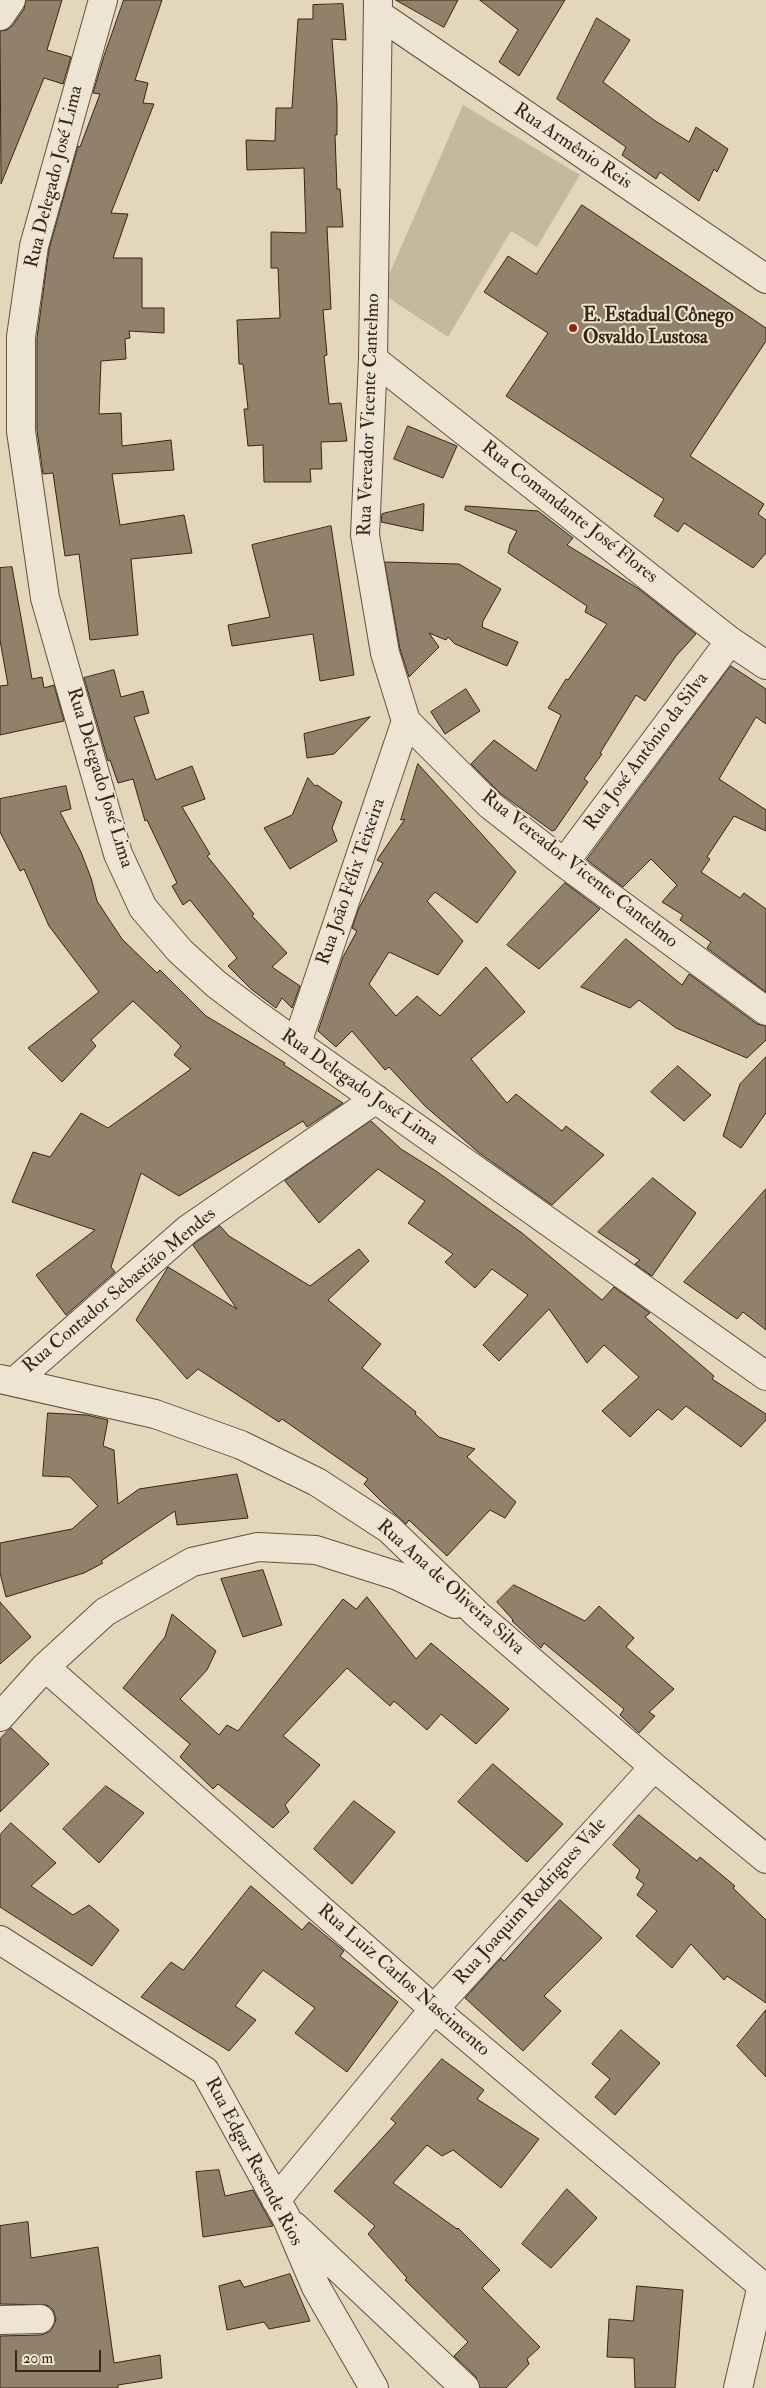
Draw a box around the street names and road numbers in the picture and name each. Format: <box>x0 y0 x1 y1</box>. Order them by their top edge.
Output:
street label: Rua Delegado José Lima <box>21 83 89 271</box>
street label: Rua Armênio Reis <box>509 99 635 195</box>
street label: Rua Vereador Vicente Cantelmo <box>354 293 386 537</box>
street label: Rua Comandante José Flores <box>476 437 662 589</box>
street label: Rua José Antônio da Silva <box>580 668 714 836</box>
street label: Rua Delegado José Lima <box>61 685 137 871</box>
street label: Rua Vereador Vicente Cantelmo <box>476 786 682 954</box>
street label: Rua João Félix Teixeira <box>313 795 391 969</box>
street label: Rua Delegado José Lima <box>276 1025 442 1151</box>
street label: Rua Contador Sebastião Mendes <box>19 1203 221 1379</box>
street label: Rua Ana de Oliveira Silva <box>371 1515 529 1661</box>
street label: Rua Joaquim Rodrigues Vale <box>450 1814 612 1990</box>
street label: Rua Luiz Carlos Nascimento <box>312 1900 494 2062</box>
street label: Rua Edgar Resende Rios <box>199 2074 307 2250</box>

